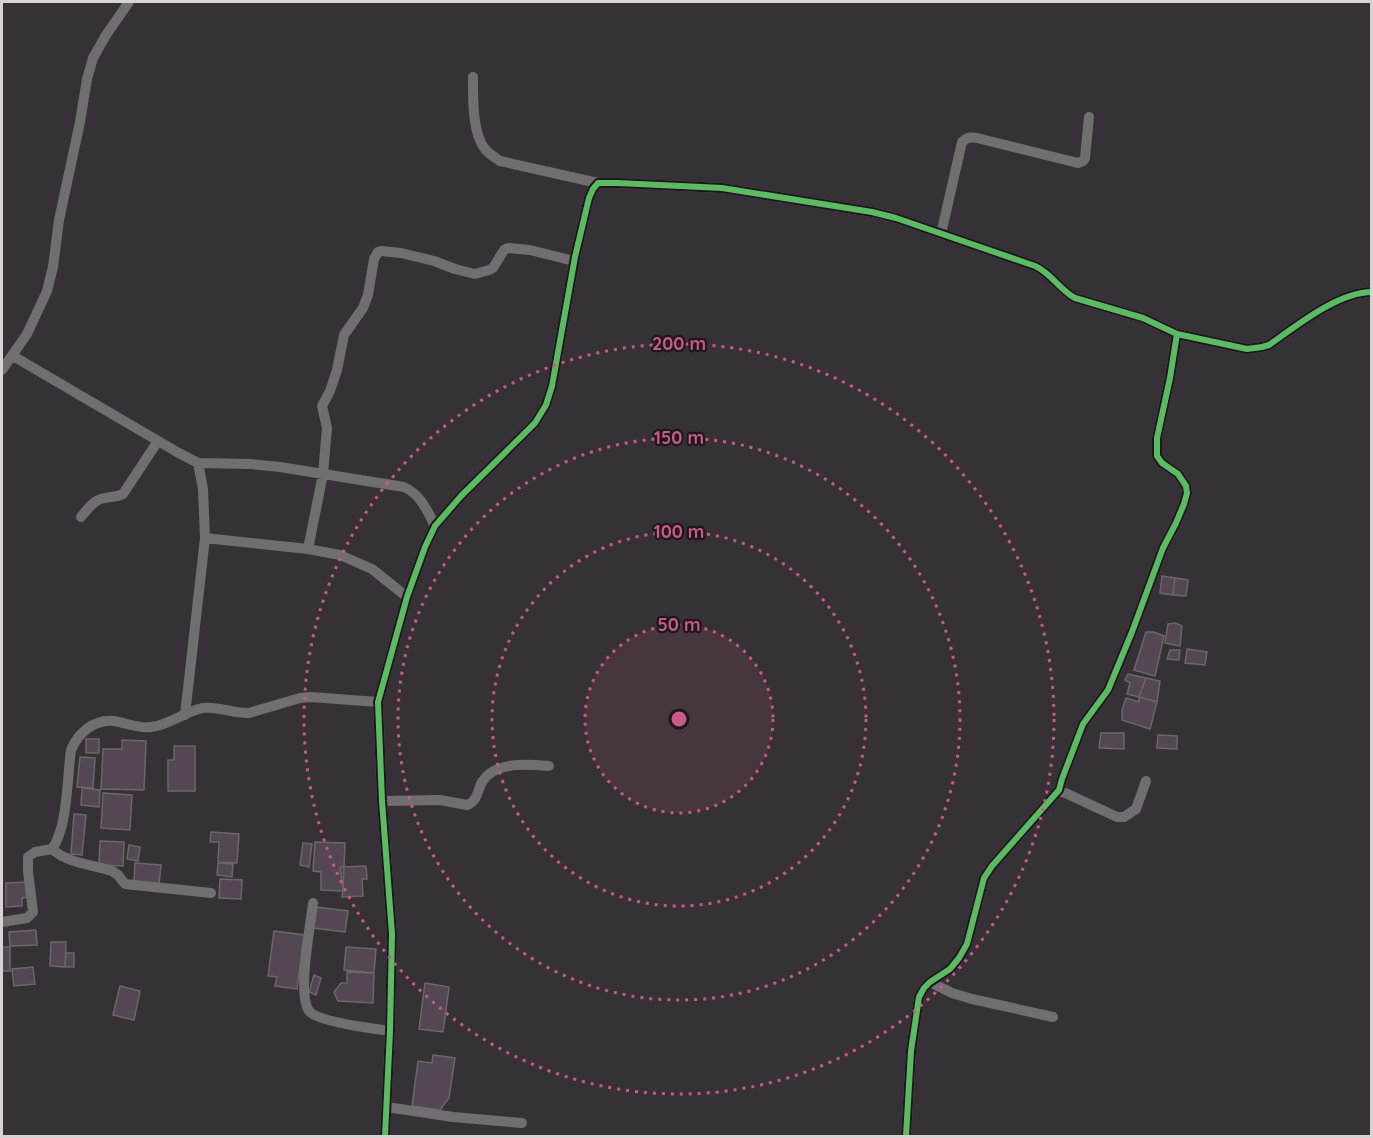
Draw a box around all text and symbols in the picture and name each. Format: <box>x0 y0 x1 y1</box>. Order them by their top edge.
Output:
text: 200 m <box>652 332 706 355</box>
text: 150 m <box>654 426 704 449</box>
text: 100 m <box>654 520 704 543</box>
text: 50 m <box>657 613 701 636</box>
centre of rings <box>669 709 689 729</box>

